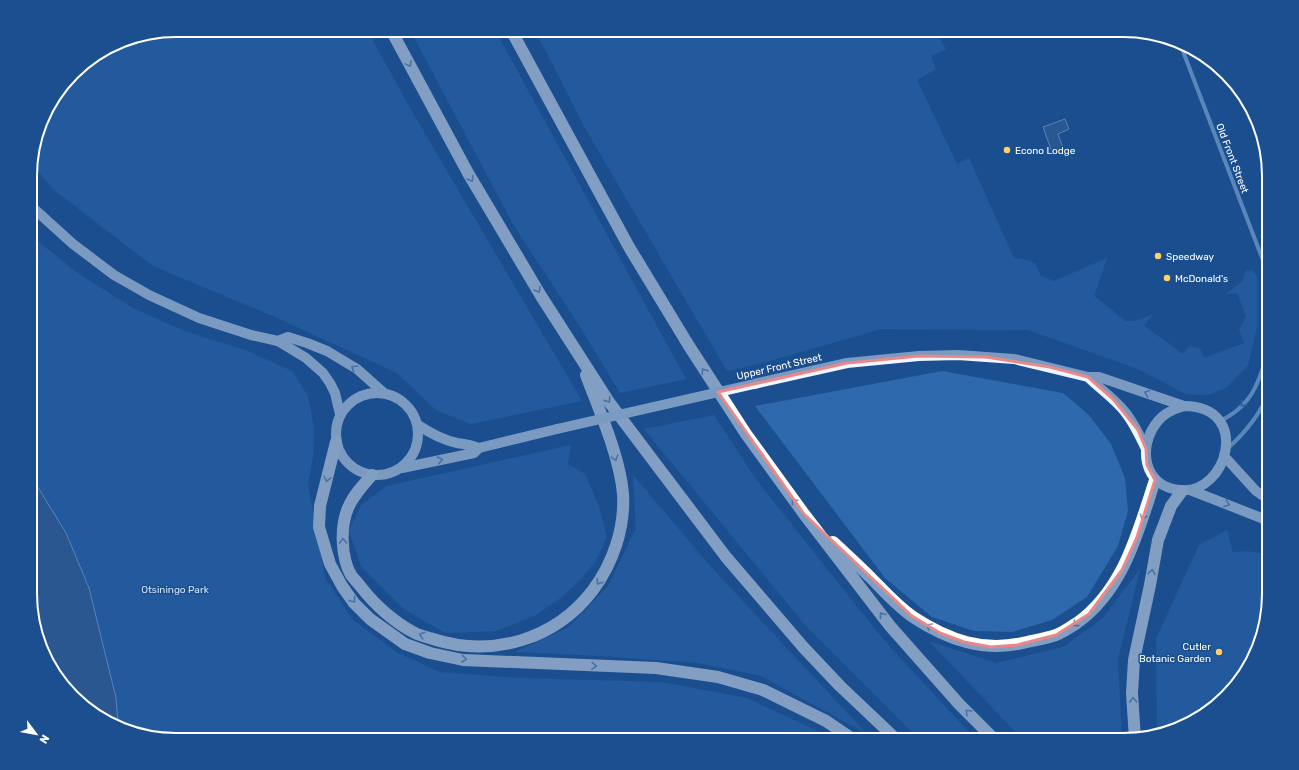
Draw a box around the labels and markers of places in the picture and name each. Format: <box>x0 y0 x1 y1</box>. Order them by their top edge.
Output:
marker: Econo Lodge <box>1002 145 1012 155</box>
place label: Econo Lodge <box>1015 145 1076 157</box>
marker: Speedway <box>1153 251 1163 261</box>
place label: Speedway <box>1166 251 1215 263</box>
marker: McDonald's <box>1162 273 1172 283</box>
place label: McDonald's <box>1175 273 1228 285</box>
place label: Cutler Botanic Garden <box>1139 641 1211 665</box>
marker: Cutler Botanic Garden <box>1214 647 1224 657</box>

